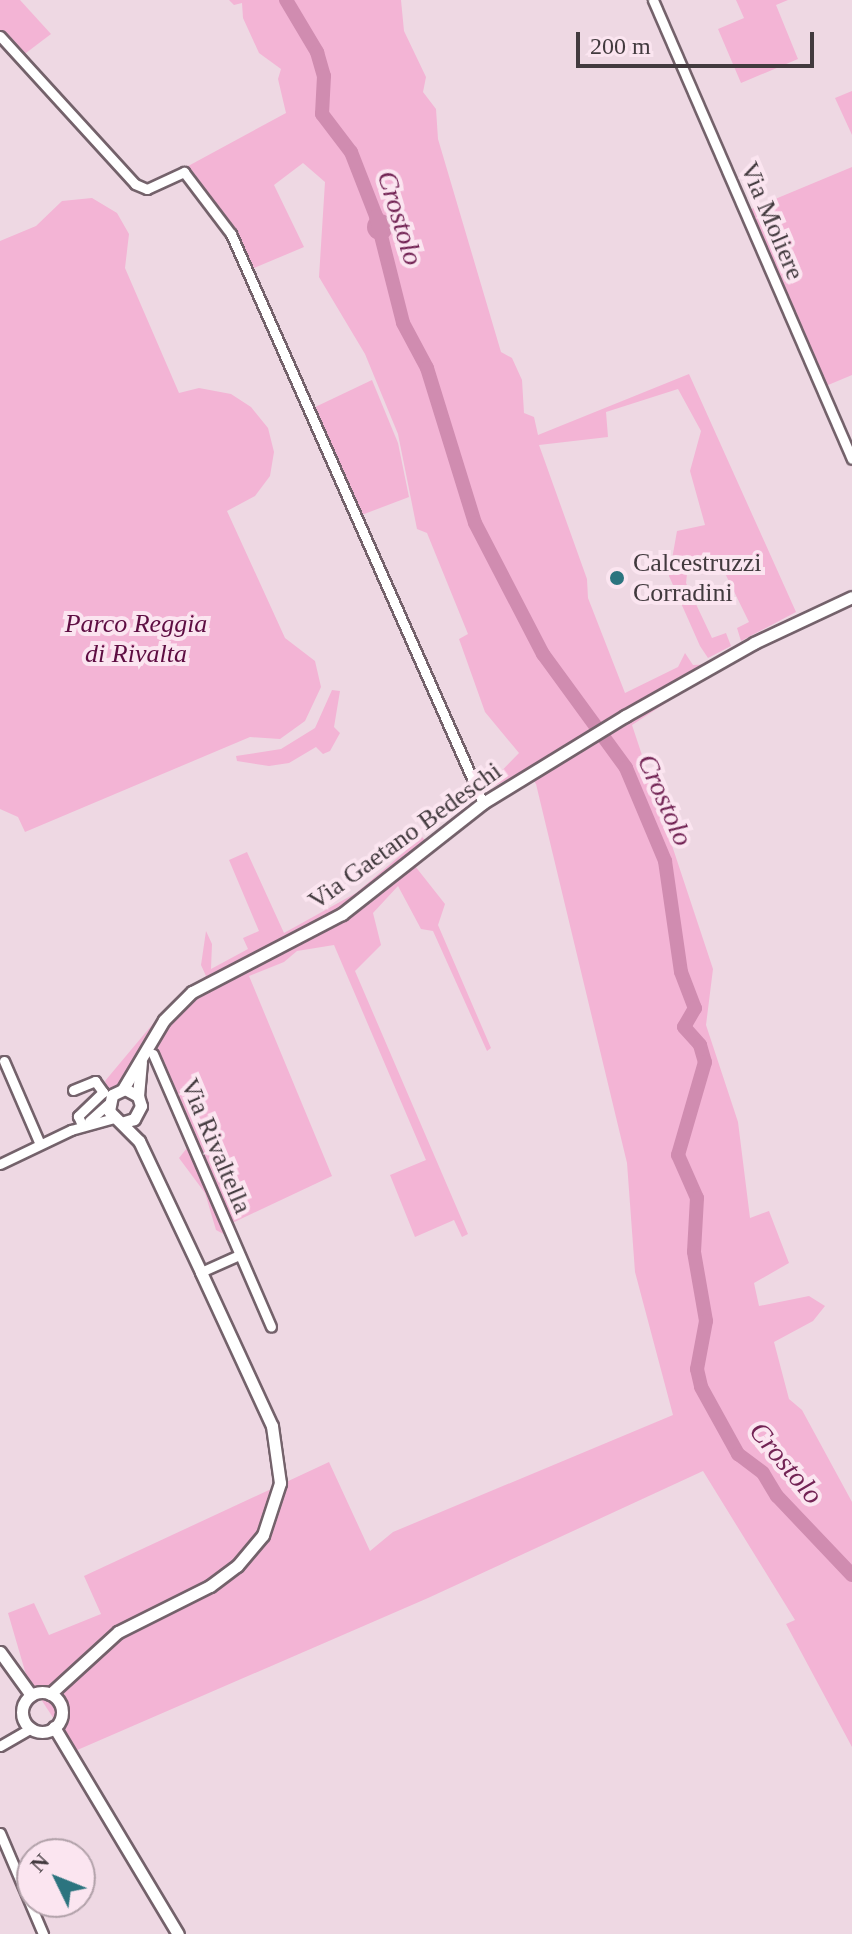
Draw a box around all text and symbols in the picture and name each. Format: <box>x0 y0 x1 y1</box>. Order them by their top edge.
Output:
scale bar <box>580 16 818 66</box>
text: 200 m <box>590 33 651 59</box>
street label: Via Moliere <box>733 157 811 285</box>
water label: Crostolo <box>370 167 430 269</box>
place label: Calcestruzzi Corradini <box>633 547 761 608</box>
marker: Calcestruzzi Corradini <box>608 569 626 587</box>
park label: Parco Reggia di Rivalta <box>65 608 207 670</box>
water label: Crostolo <box>630 749 700 851</box>
street label: Via Gaetano Bedeschi <box>302 756 508 916</box>
street label: Via Rivaltella <box>174 1074 258 1218</box>
water label: Crostolo <box>742 1415 830 1511</box>
north arrow <box>16 1838 96 1918</box>
text: N <box>25 1848 54 1877</box>

